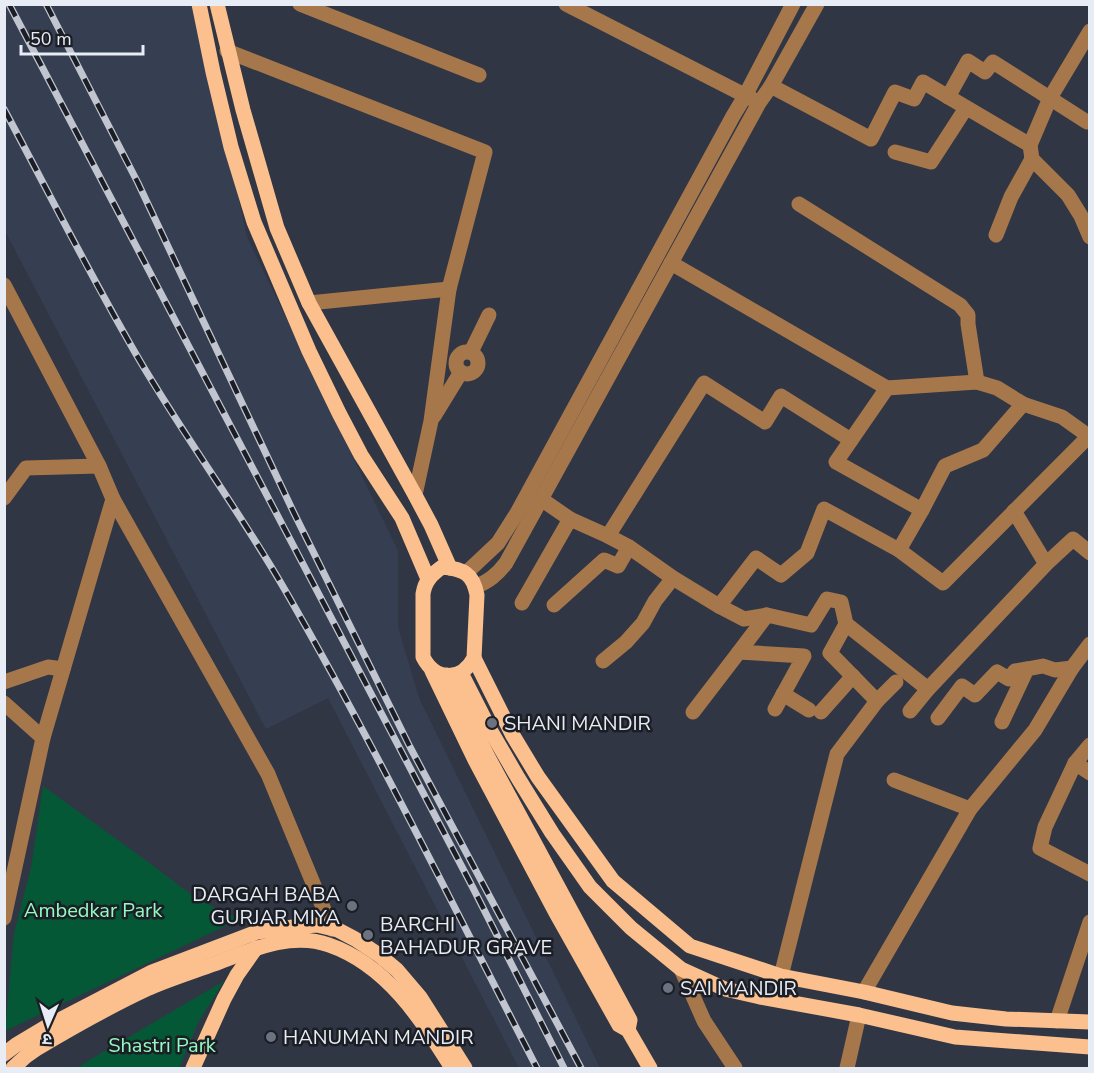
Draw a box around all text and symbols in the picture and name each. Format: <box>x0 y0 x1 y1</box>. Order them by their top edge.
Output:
scale bar <box>21 18 142 56</box>
text: 50 m <box>30 27 72 51</box>
place label: SHANI MANDIR <box>504 710 651 737</box>
marker: SHANI MANDIR <box>485 716 499 730</box>
place label: DARGAH BABA GURJAR MIYA <box>192 881 340 931</box>
park label: Ambedkar Park <box>24 897 163 924</box>
marker: DARGAH BABA GURJAR MIYA <box>345 899 359 913</box>
place label: BARCHI BAHADUR GRAVE <box>380 911 552 961</box>
marker: BARCHI BAHADUR GRAVE <box>361 928 375 942</box>
place label: SAI MANDIR <box>680 975 797 1002</box>
marker: SAI MANDIR <box>661 981 675 995</box>
north arrow <box>18 995 78 1055</box>
place label: HANUMAN MANDIR <box>283 1024 474 1051</box>
text: उ <box>41 1028 53 1050</box>
marker: HANUMAN MANDIR <box>264 1030 278 1044</box>
park label: Shastri Park <box>108 1032 217 1059</box>

